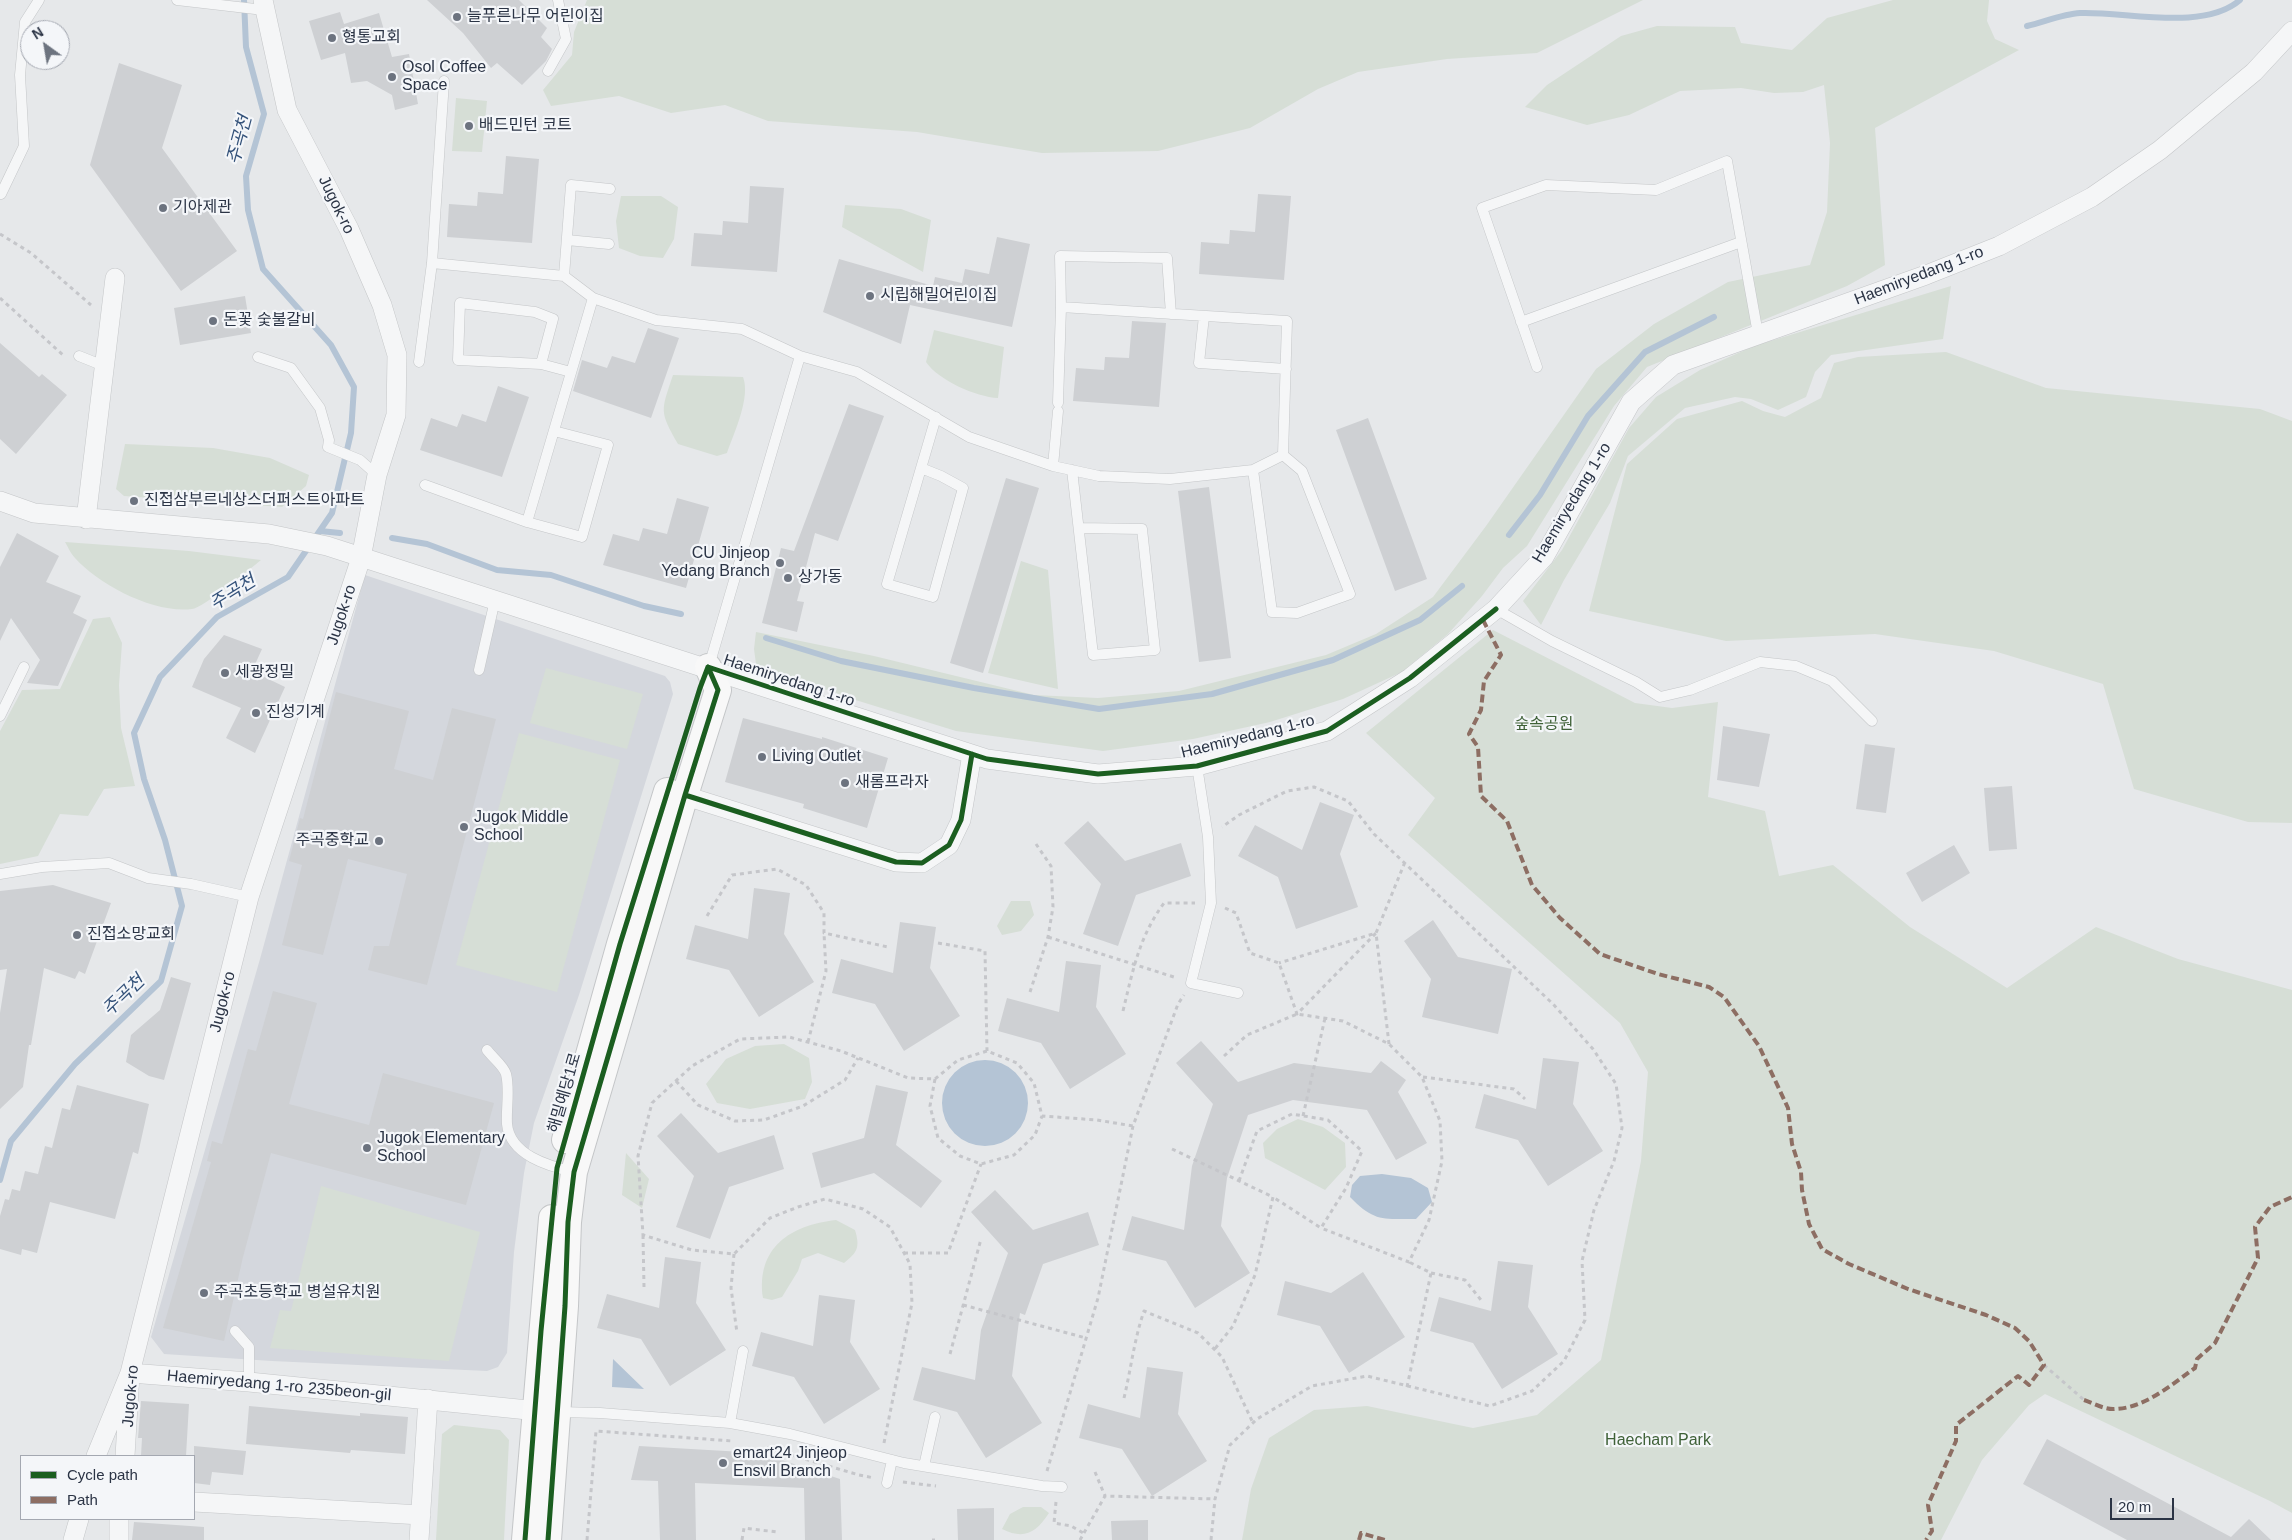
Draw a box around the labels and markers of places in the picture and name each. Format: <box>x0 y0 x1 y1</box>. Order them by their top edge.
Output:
place label: 늘푸른나무 어린이집 <box>467 7 604 27</box>
marker: 늘푸른나무 어린이집 <box>451 11 463 23</box>
place label: 형통교회 <box>342 28 401 48</box>
marker: 형통교회 <box>326 32 338 44</box>
place label: Osol Coffee Space <box>402 58 486 96</box>
marker: Osol Coffee Space <box>386 71 398 83</box>
place label: 배드민턴 코트 <box>479 116 572 136</box>
marker: 배드민턴 코트 <box>463 120 475 132</box>
place label: 기아제관 <box>173 198 232 218</box>
marker: 기아제관 <box>157 202 169 214</box>
place label: 시립해밀어린이집 <box>880 286 998 306</box>
marker: 시립해밀어린이집 <box>864 290 876 302</box>
place label: 돈꽃 숯불갈비 <box>223 311 316 331</box>
marker: 돈꽃 숯불갈비 <box>207 315 219 327</box>
place label: 진접삼부르네상스더퍼스트아파트 <box>144 491 365 511</box>
marker: 진접삼부르네상스더퍼스트아파트 <box>128 495 140 507</box>
place label: CU Jinjeop Yedang Branch <box>661 544 770 582</box>
marker: CU Jinjeop Yedang Branch <box>774 557 786 569</box>
place label: 상가동 <box>798 568 842 588</box>
marker: 상가동 <box>782 572 794 584</box>
place label: 세광정밀 <box>235 663 294 683</box>
marker: 세광정밀 <box>219 667 231 679</box>
place label: 진성기계 <box>266 703 325 723</box>
marker: 진성기계 <box>250 707 262 719</box>
place label: Living Outlet <box>772 747 861 767</box>
marker: Living Outlet <box>756 751 768 763</box>
place label: 새롬프라자 <box>855 773 929 793</box>
marker: 새롬프라자 <box>839 777 851 789</box>
place label: Jugok Middle School <box>474 808 568 846</box>
marker: Jugok Middle School <box>458 821 470 833</box>
place label: 주곡중학교 <box>295 831 369 851</box>
marker: 주곡중학교 <box>373 835 385 847</box>
place label: 진접소망교회 <box>87 925 175 945</box>
marker: 진접소망교회 <box>71 929 83 941</box>
place label: Jugok Elementary School <box>377 1129 505 1167</box>
marker: Jugok Elementary School <box>361 1142 373 1154</box>
place label: 주곡초등학교 병설유치원 <box>214 1283 380 1303</box>
marker: 주곡초등학교 병설유치원 <box>198 1287 210 1299</box>
place label: emart24 Jinjeop Ensvil Branch <box>733 1444 847 1482</box>
marker: emart24 Jinjeop Ensvil Branch <box>717 1457 729 1469</box>

